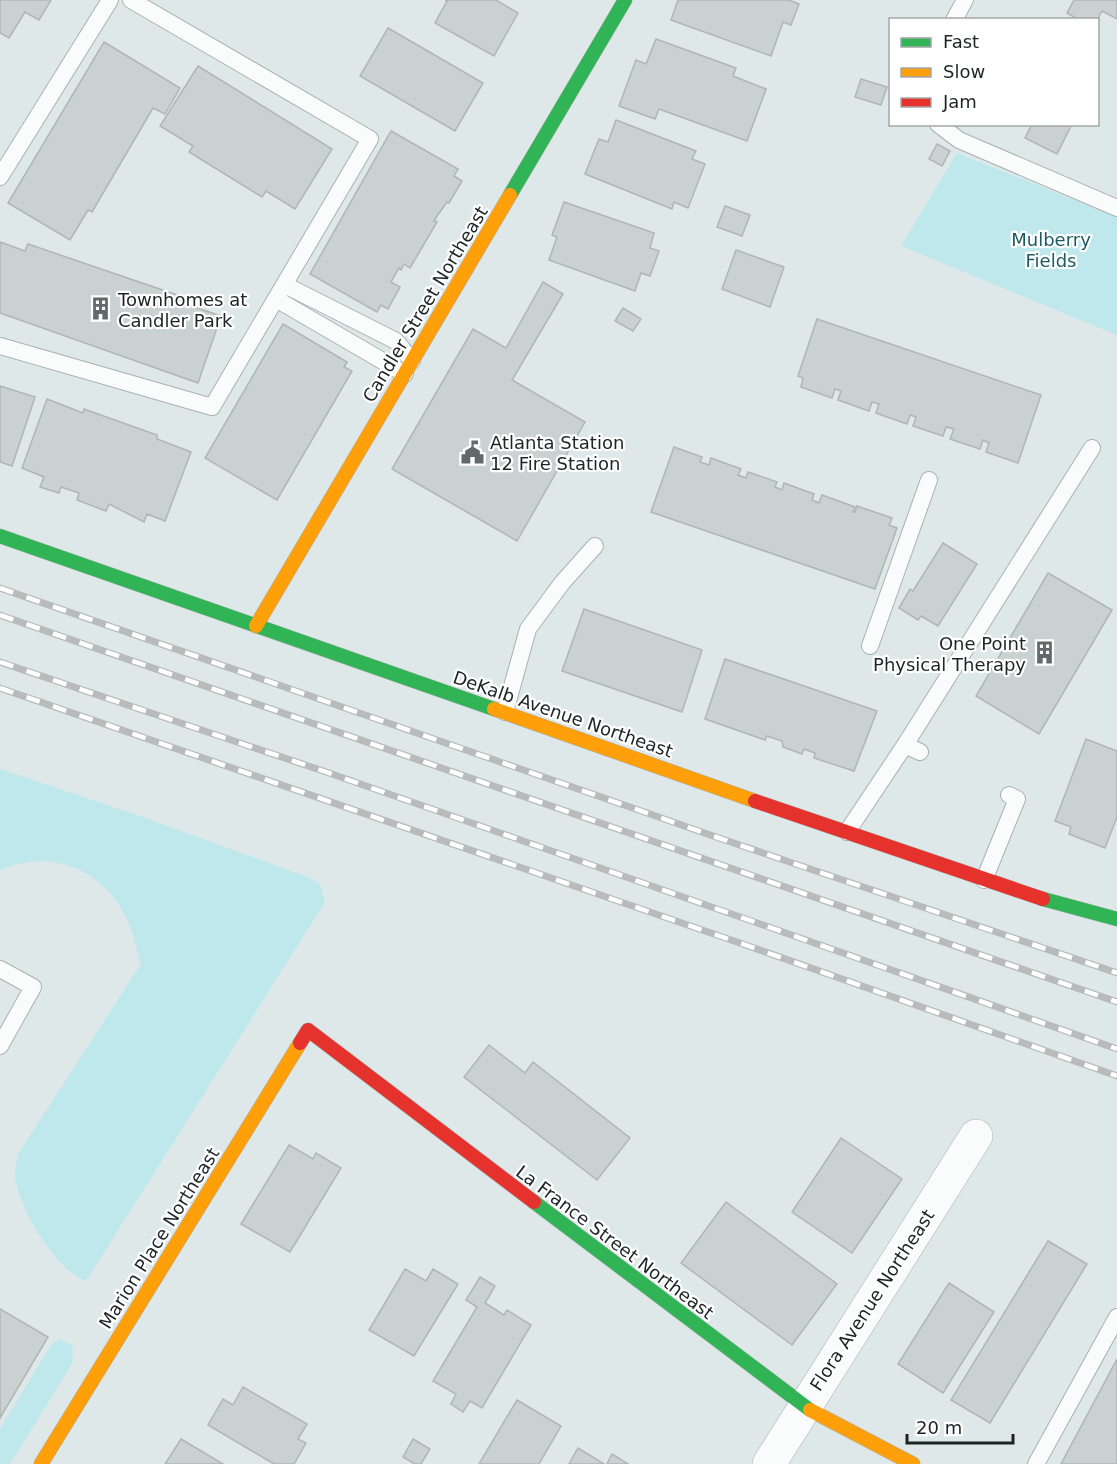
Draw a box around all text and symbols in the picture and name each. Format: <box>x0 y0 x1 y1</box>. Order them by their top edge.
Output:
legend <box>889 18 1099 126</box>
text: Fast <box>943 31 979 52</box>
text: Slow <box>943 61 985 82</box>
text: Jam <box>942 91 977 112</box>
street label: Candler Street Northeast <box>358 202 492 406</box>
park label: Mulberry Fields <box>1011 229 1091 271</box>
place label: Townhomes at Candler Park <box>117 289 247 331</box>
building icon: Townhomes at Candler Park <box>87 296 113 322</box>
place label: Atlanta Station 12 Fire Station <box>490 432 624 474</box>
public building icon: Atlanta Station 12 Fire Station <box>459 439 485 465</box>
place label: One Point Physical Therapy <box>873 633 1026 675</box>
building icon: One Point Physical Therapy <box>1031 640 1057 666</box>
street label: DeKalb Avenue Northeast <box>450 666 676 762</box>
street label: Marion Place Northeast <box>95 1144 223 1332</box>
street label: La France Street Northeast <box>512 1161 718 1323</box>
street label: Flora Avenue Northeast <box>805 1205 939 1395</box>
scale bar <box>907 1407 1014 1445</box>
text: 20 m <box>916 1417 962 1438</box>

